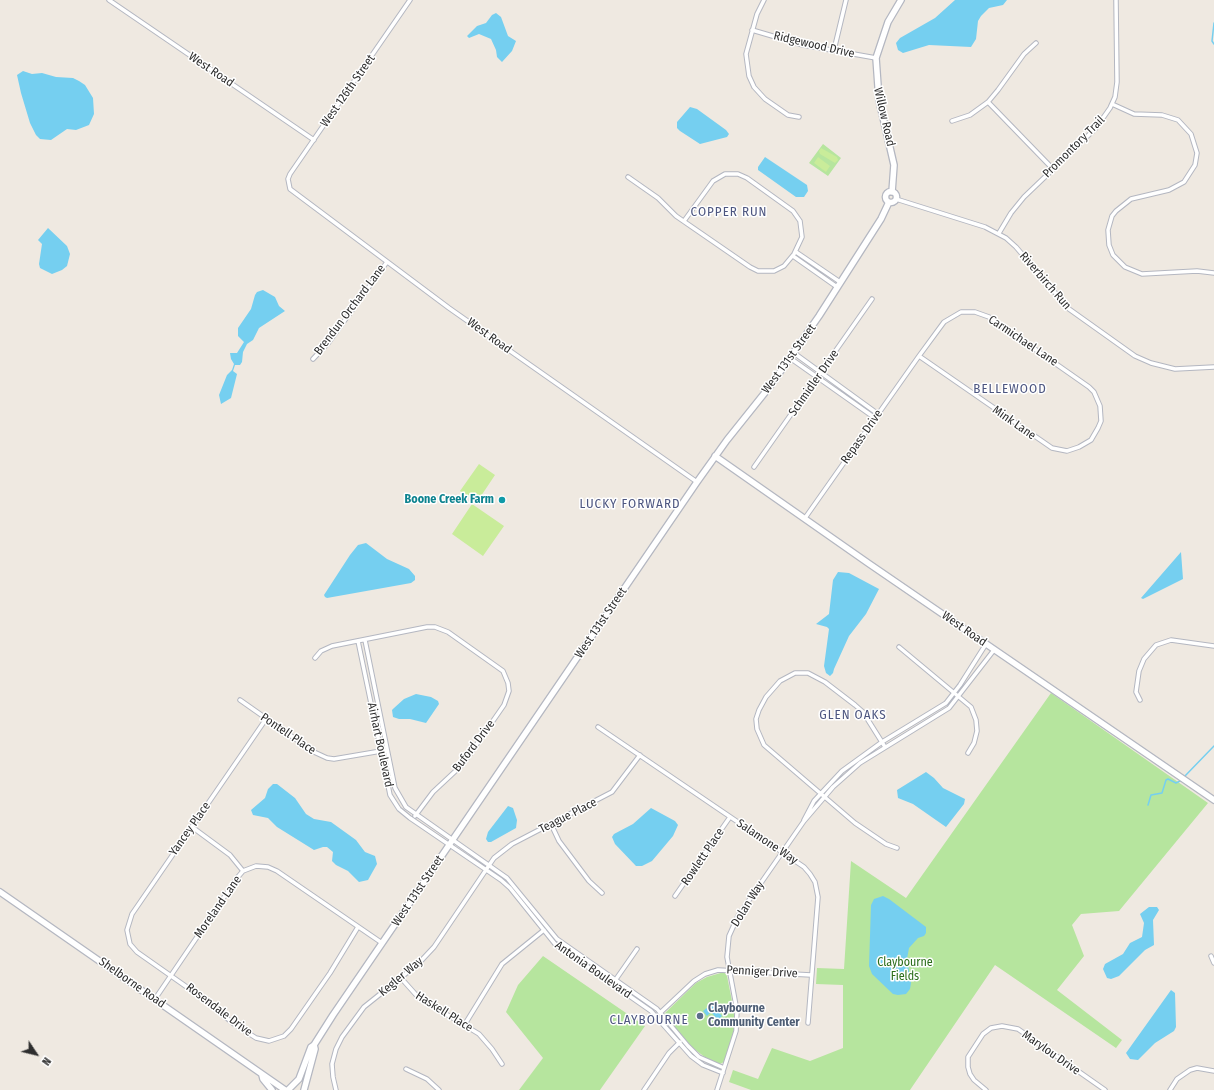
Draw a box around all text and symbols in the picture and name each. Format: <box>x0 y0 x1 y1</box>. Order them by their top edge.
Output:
street label: Ridgewood Drive <box>772 29 856 61</box>
street label: West Road <box>186 50 236 90</box>
street label: West 126th Street <box>318 52 378 130</box>
street label: Willow Road <box>870 86 898 148</box>
street label: Promontory Trail <box>1040 113 1108 181</box>
district label: COPPER RUN <box>691 204 767 220</box>
street label: Riverbirch Run <box>1016 249 1074 313</box>
street label: Brendun Orchard Lane <box>311 262 389 358</box>
street label: Carmichael Lane <box>985 312 1061 370</box>
street label: West Road <box>464 315 514 357</box>
street label: West 131st Street <box>759 321 819 397</box>
street label: Schmidler Drive <box>786 347 842 419</box>
district label: BELLEWOOD <box>973 381 1047 397</box>
street label: Mink Lane <box>990 403 1038 443</box>
street label: Repass Drive <box>838 407 886 467</box>
place label: Boone Creek Farm <box>405 493 494 507</box>
marker: Boone Creek Farm <box>497 495 507 505</box>
district label: LUCKY FORWARD <box>579 496 681 512</box>
street label: West 131st Street <box>572 585 630 661</box>
street label: West Road <box>939 608 989 650</box>
street label: Airhart Boulevard <box>364 701 396 789</box>
district label: GLEN OAKS <box>819 707 887 723</box>
street label: Pontell Place <box>258 710 318 758</box>
street label: Buford Drive <box>450 717 498 775</box>
street label: Teague Place <box>537 795 599 837</box>
street label: Yancey Place <box>166 799 214 859</box>
street label: Salamone Way <box>734 816 800 868</box>
street label: Rowlett Place <box>679 826 727 888</box>
street label: West 131st Street <box>389 853 447 929</box>
street label: Moreland Lane <box>191 873 245 941</box>
street label: Dolan Way <box>728 879 768 929</box>
street label: Antonia Boulevard <box>552 938 634 1002</box>
street label: Kegler Way <box>376 954 426 1000</box>
street label: Shelborne Road <box>96 955 168 1011</box>
park label: Claybourne Fields <box>877 956 933 984</box>
street label: Penniger Drive <box>726 963 798 981</box>
street label: Rosendale Drive <box>183 980 255 1040</box>
street label: Haskell Place <box>413 989 475 1035</box>
place label: Claybourne Community Center <box>708 1002 800 1030</box>
marker: Claybourne Community Center <box>695 1011 705 1021</box>
district label: CLAYBOURNE <box>609 1012 689 1028</box>
street label: Marylou Drive <box>1019 1028 1083 1078</box>
north arrow <box>16 1034 56 1074</box>
text: N <box>39 1055 53 1068</box>

